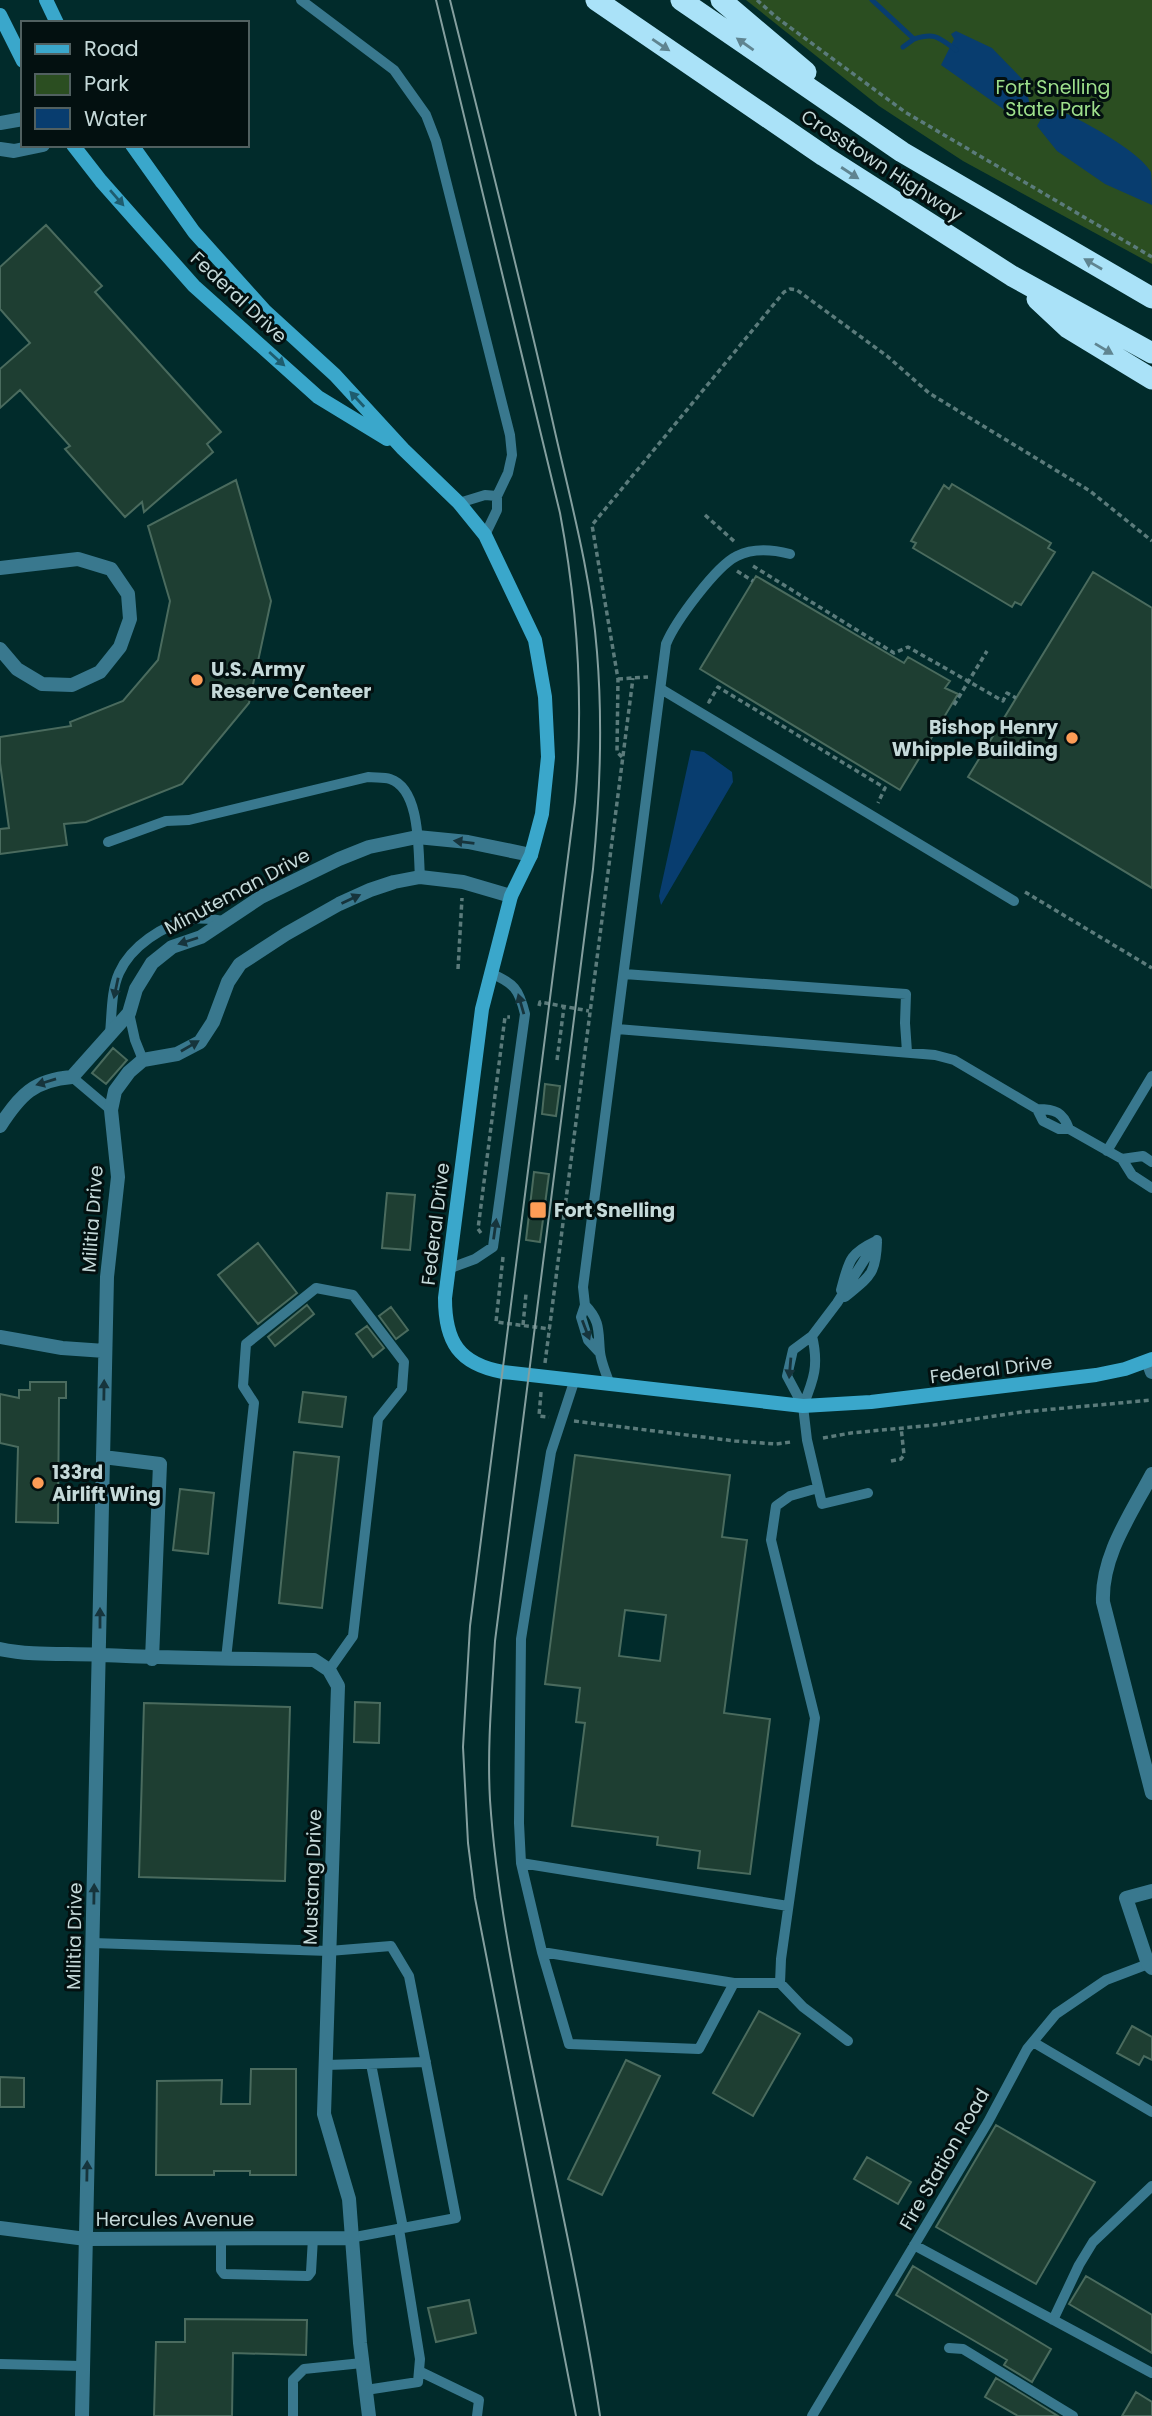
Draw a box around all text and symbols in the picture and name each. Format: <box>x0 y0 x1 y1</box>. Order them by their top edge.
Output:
legend <box>21 21 248 147</box>
text: Road <box>84 34 139 63</box>
one-way arrow <box>652 38 670 52</box>
one-way arrow <box>735 38 754 51</box>
text: Park <box>84 69 129 98</box>
park label: Fort Snelling State Park <box>996 74 1110 123</box>
street label: Crosstown Highway <box>796 103 968 228</box>
text: Water <box>84 104 147 133</box>
one-way arrow <box>840 166 859 179</box>
one-way arrow <box>108 189 124 206</box>
street label: Federal Drive <box>184 245 293 349</box>
one-way arrow <box>1084 258 1103 270</box>
one-way arrow <box>1094 343 1113 356</box>
one-way arrow <box>268 351 285 366</box>
one-way arrow <box>349 390 365 408</box>
place label: U.S. Army Reserve Centeer <box>211 656 371 705</box>
marker: U.S. Army Reserve Centeer <box>189 672 205 688</box>
place label: Bishop Henry Whipple Building <box>892 714 1059 763</box>
marker: Bishop Henry Whipple Building <box>1064 730 1080 746</box>
one-way arrow <box>453 836 475 847</box>
street label: Minuteman Drive <box>160 842 315 941</box>
one-way arrow <box>341 893 361 905</box>
one-way arrow <box>177 936 198 947</box>
one-way arrow <box>110 977 121 999</box>
one-way arrow <box>516 993 526 1014</box>
one-way arrow <box>181 1040 200 1052</box>
one-way arrow <box>36 1077 57 1087</box>
street label: Federal Drive <box>415 1161 456 1287</box>
street label: Militia Drive <box>75 1164 110 1274</box>
place label: Fort Snelling <box>554 1197 675 1224</box>
marker: Fort Snelling <box>528 1200 548 1220</box>
one-way arrow <box>490 1218 501 1240</box>
one-way arrow <box>580 1320 591 1341</box>
street label: Federal Drive <box>928 1349 1054 1390</box>
one-way arrow <box>784 1357 795 1379</box>
one-way arrow <box>98 1379 110 1401</box>
place label: 133rd Airlift Wing <box>52 1459 161 1508</box>
marker: 133rd Airlift Wing <box>30 1475 46 1491</box>
one-way arrow <box>94 1606 106 1628</box>
street label: Mustang Drive <box>297 1809 328 1945</box>
street label: Militia Drive <box>60 1882 89 1990</box>
one-way arrow <box>88 1883 100 1905</box>
street label: Fire Station Road <box>893 2083 996 2235</box>
one-way arrow <box>82 2159 93 2181</box>
street label: Hercules Avenue <box>96 2206 254 2233</box>

